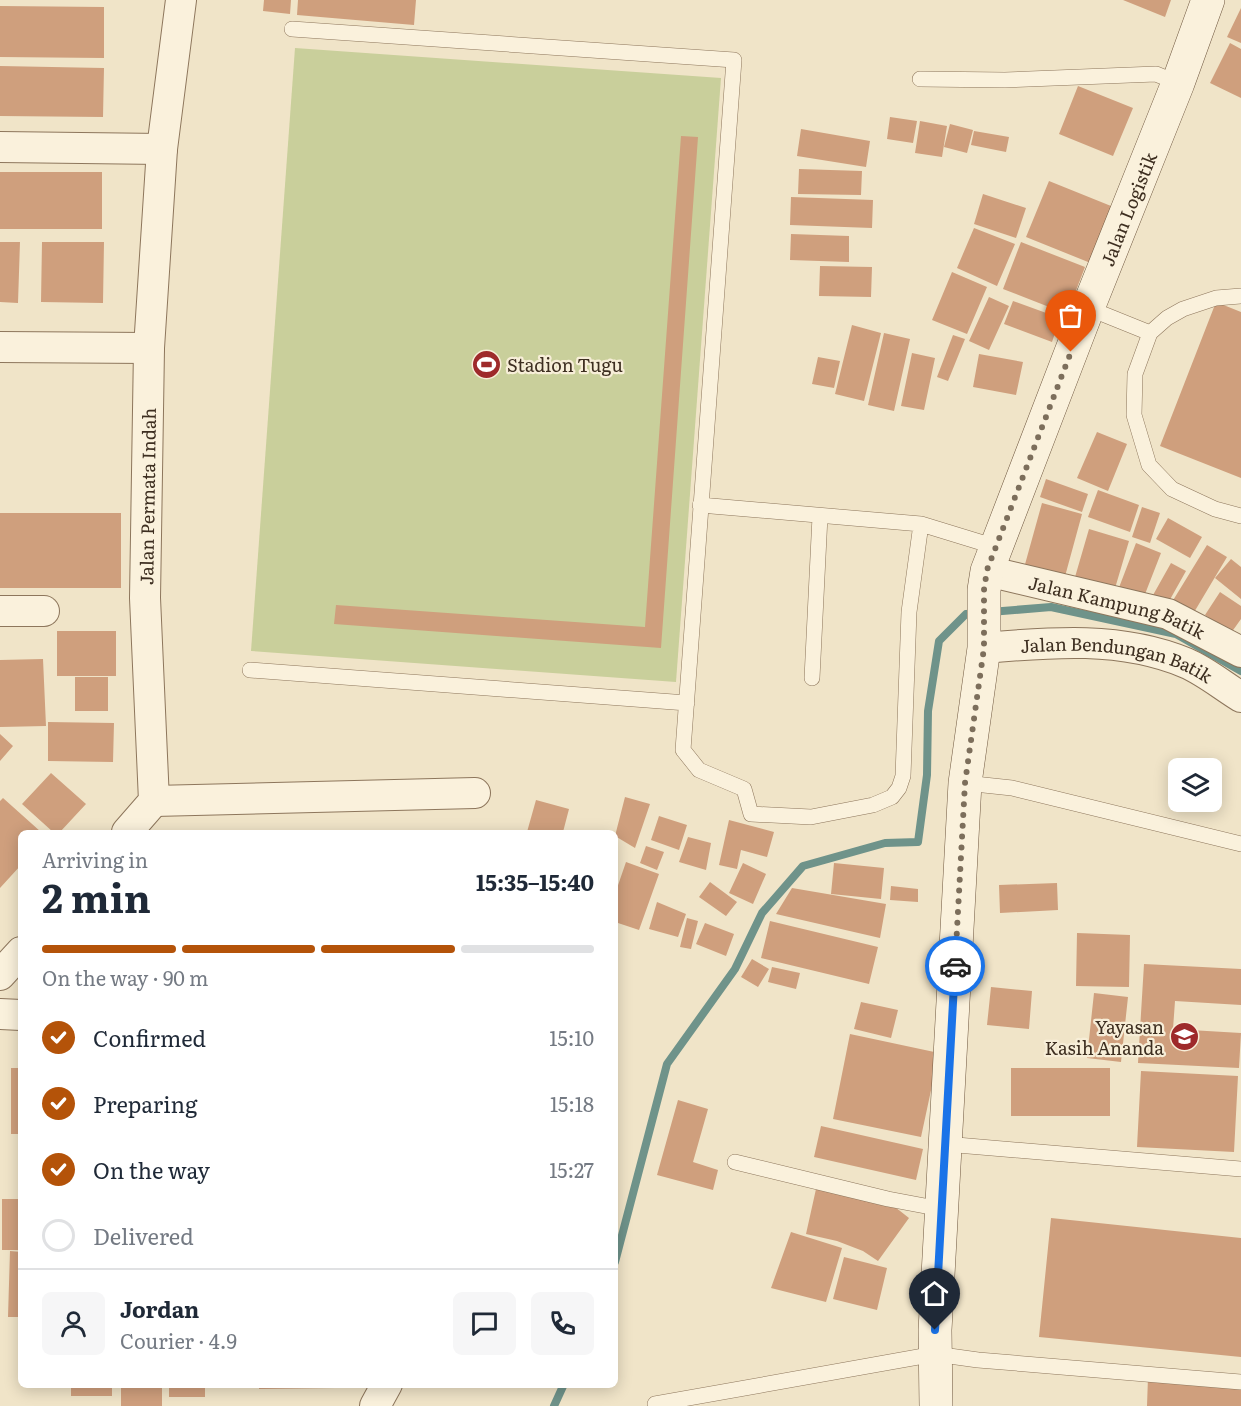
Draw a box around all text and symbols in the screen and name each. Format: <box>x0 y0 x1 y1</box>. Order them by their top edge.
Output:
street label: Jalan Logistik <box>1093 147 1163 270</box>
pin <box>1045 290 1096 352</box>
icon: bag <box>1054 299 1087 332</box>
sports icon: Stadion Tugu <box>470 348 502 380</box>
place label: Stadion Tugu <box>507 351 623 378</box>
street label: Jalan Permata Indah <box>132 407 162 585</box>
street label: Jalan Kampung Batik <box>1026 568 1211 645</box>
street label: Jalan Bendungan Batik <box>1019 629 1219 689</box>
map controls <box>1168 758 1222 812</box>
button: layers <box>1168 758 1222 812</box>
text: Arriving in <box>42 844 148 874</box>
text: 15:35–15:40 <box>476 865 594 898</box>
text: 2 min <box>42 867 151 925</box>
courier <box>925 936 985 996</box>
icon: car <box>939 950 972 983</box>
text: On the way · 90 m <box>42 962 208 992</box>
place label: Yayasan Kasih Ananda <box>1045 1013 1164 1061</box>
school or university icon: Yayasan Kasih Ananda <box>1169 1020 1201 1052</box>
icon: check <box>42 1021 75 1054</box>
text: Confirmed <box>93 1021 206 1054</box>
text: 15:10 <box>549 1022 594 1052</box>
icon: check <box>42 1087 75 1120</box>
text: Preparing <box>93 1087 197 1120</box>
text: 15:18 <box>550 1088 594 1118</box>
icon: check <box>42 1153 75 1186</box>
text: On the way <box>93 1153 210 1186</box>
text: 15:27 <box>549 1154 594 1184</box>
text: Delivered <box>93 1219 194 1252</box>
pin <box>909 1268 960 1330</box>
icon: home <box>918 1277 951 1310</box>
button: person <box>42 1292 105 1355</box>
text: Jordan <box>120 1292 199 1325</box>
button: chat <box>453 1292 516 1355</box>
button: phone <box>531 1292 594 1355</box>
text: Courier · 4.9 <box>120 1325 237 1355</box>

